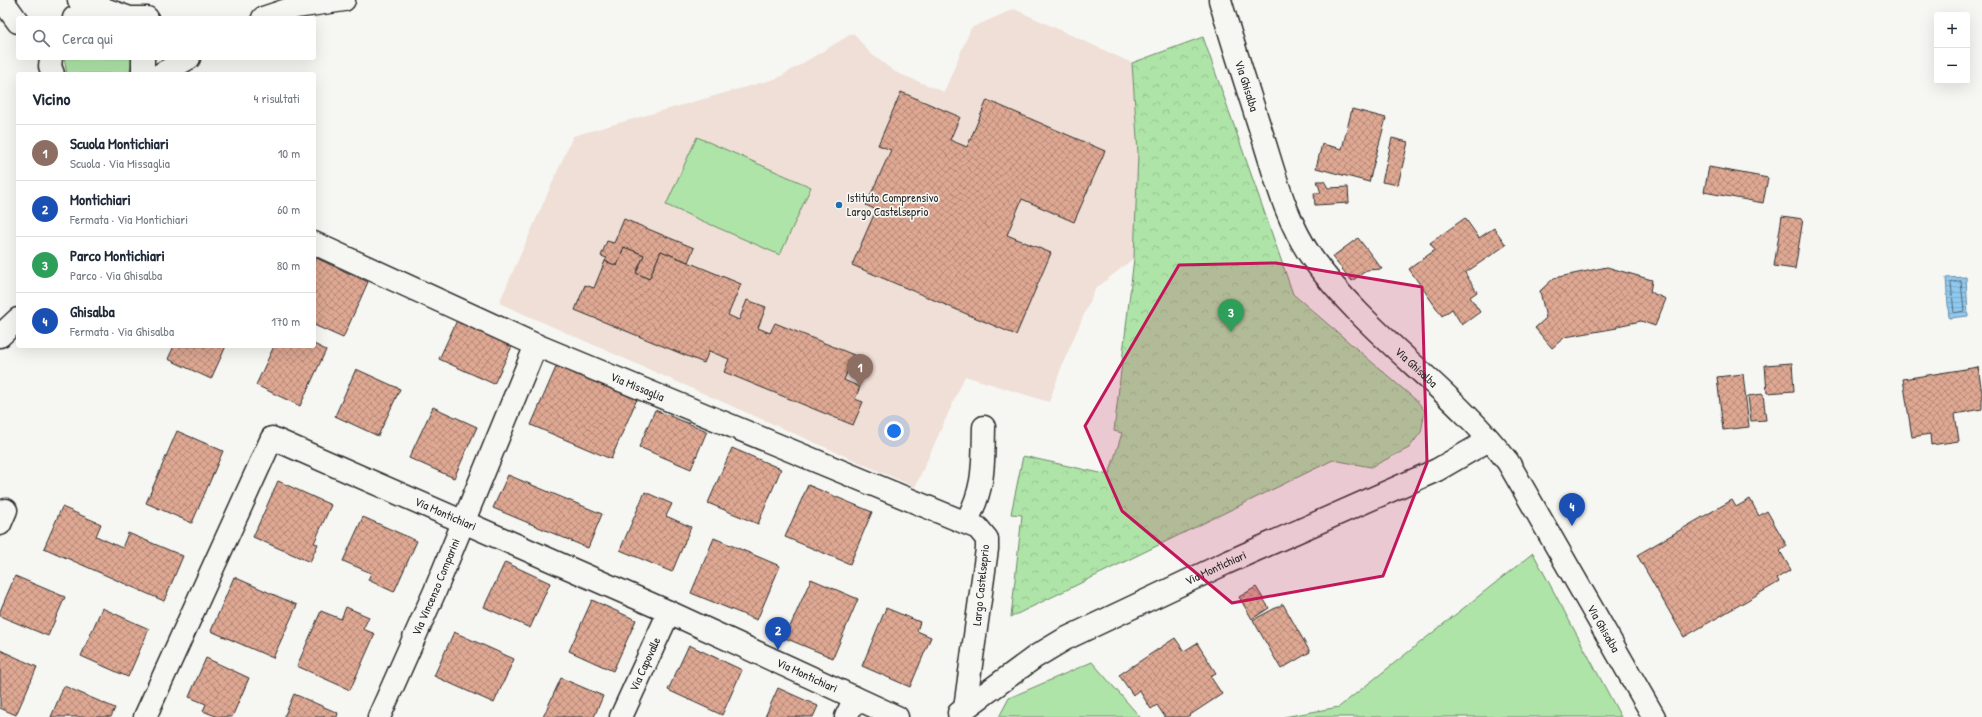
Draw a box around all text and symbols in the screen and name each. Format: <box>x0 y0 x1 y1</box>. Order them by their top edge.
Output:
map controls <box>1934 12 1970 84</box>
button: + <box>1934 12 1970 48</box>
search box <box>16 16 316 60</box>
icon: search <box>30 27 52 49</box>
text: Cerca qui <box>62 28 113 49</box>
button: − <box>1934 48 1970 84</box>
street label: Via Ghisalba <box>1231 58 1263 114</box>
text: Vicino <box>32 87 70 110</box>
text: 4 risultati <box>254 89 300 107</box>
text: Scuola Montichiari <box>70 133 169 154</box>
text: 1 <box>43 144 47 162</box>
text: 10 m <box>278 144 300 162</box>
text: Scuola · Via Missaglia <box>70 154 170 172</box>
text: Montichiari <box>70 189 131 210</box>
place label: Istituto Comprensivo Largo Castelseprio <box>847 189 939 220</box>
text: 2 <box>42 200 48 218</box>
text: 60 m <box>277 200 300 218</box>
marker: Istituto Comprensivo Largo Castelseprio <box>834 200 844 210</box>
text: Fermata · Via Montichiari <box>70 210 188 228</box>
text: Parco Montichiari <box>70 245 165 266</box>
text: 3 <box>42 256 48 274</box>
text: 80 m <box>277 256 300 274</box>
text: Parco · Via Ghisalba <box>70 266 162 284</box>
pin: 3 <box>1218 299 1244 332</box>
text: Ghisalba <box>70 301 115 322</box>
text: 4 <box>43 312 47 330</box>
text: 170 m <box>271 312 300 330</box>
text: Fermata · Via Ghisalba <box>70 322 174 340</box>
street label: Via Ghisalba <box>1391 343 1442 391</box>
pin: 1 <box>847 354 873 387</box>
street label: Via Missaglia <box>608 368 667 405</box>
your location <box>884 421 904 441</box>
street label: Via Montichiari <box>412 493 479 535</box>
pin: 4 <box>1559 493 1585 526</box>
street label: Via Vincenzo Comparini <box>407 535 464 638</box>
street label: Largo Castelseprio <box>968 543 993 626</box>
street label: Via Montichiari <box>1182 546 1249 589</box>
street label: Via Ghisalba <box>1583 601 1624 656</box>
pin: 2 <box>765 617 791 650</box>
street label: Via Capovalle <box>625 634 664 694</box>
street label: Via Montichiari <box>774 654 841 697</box>

